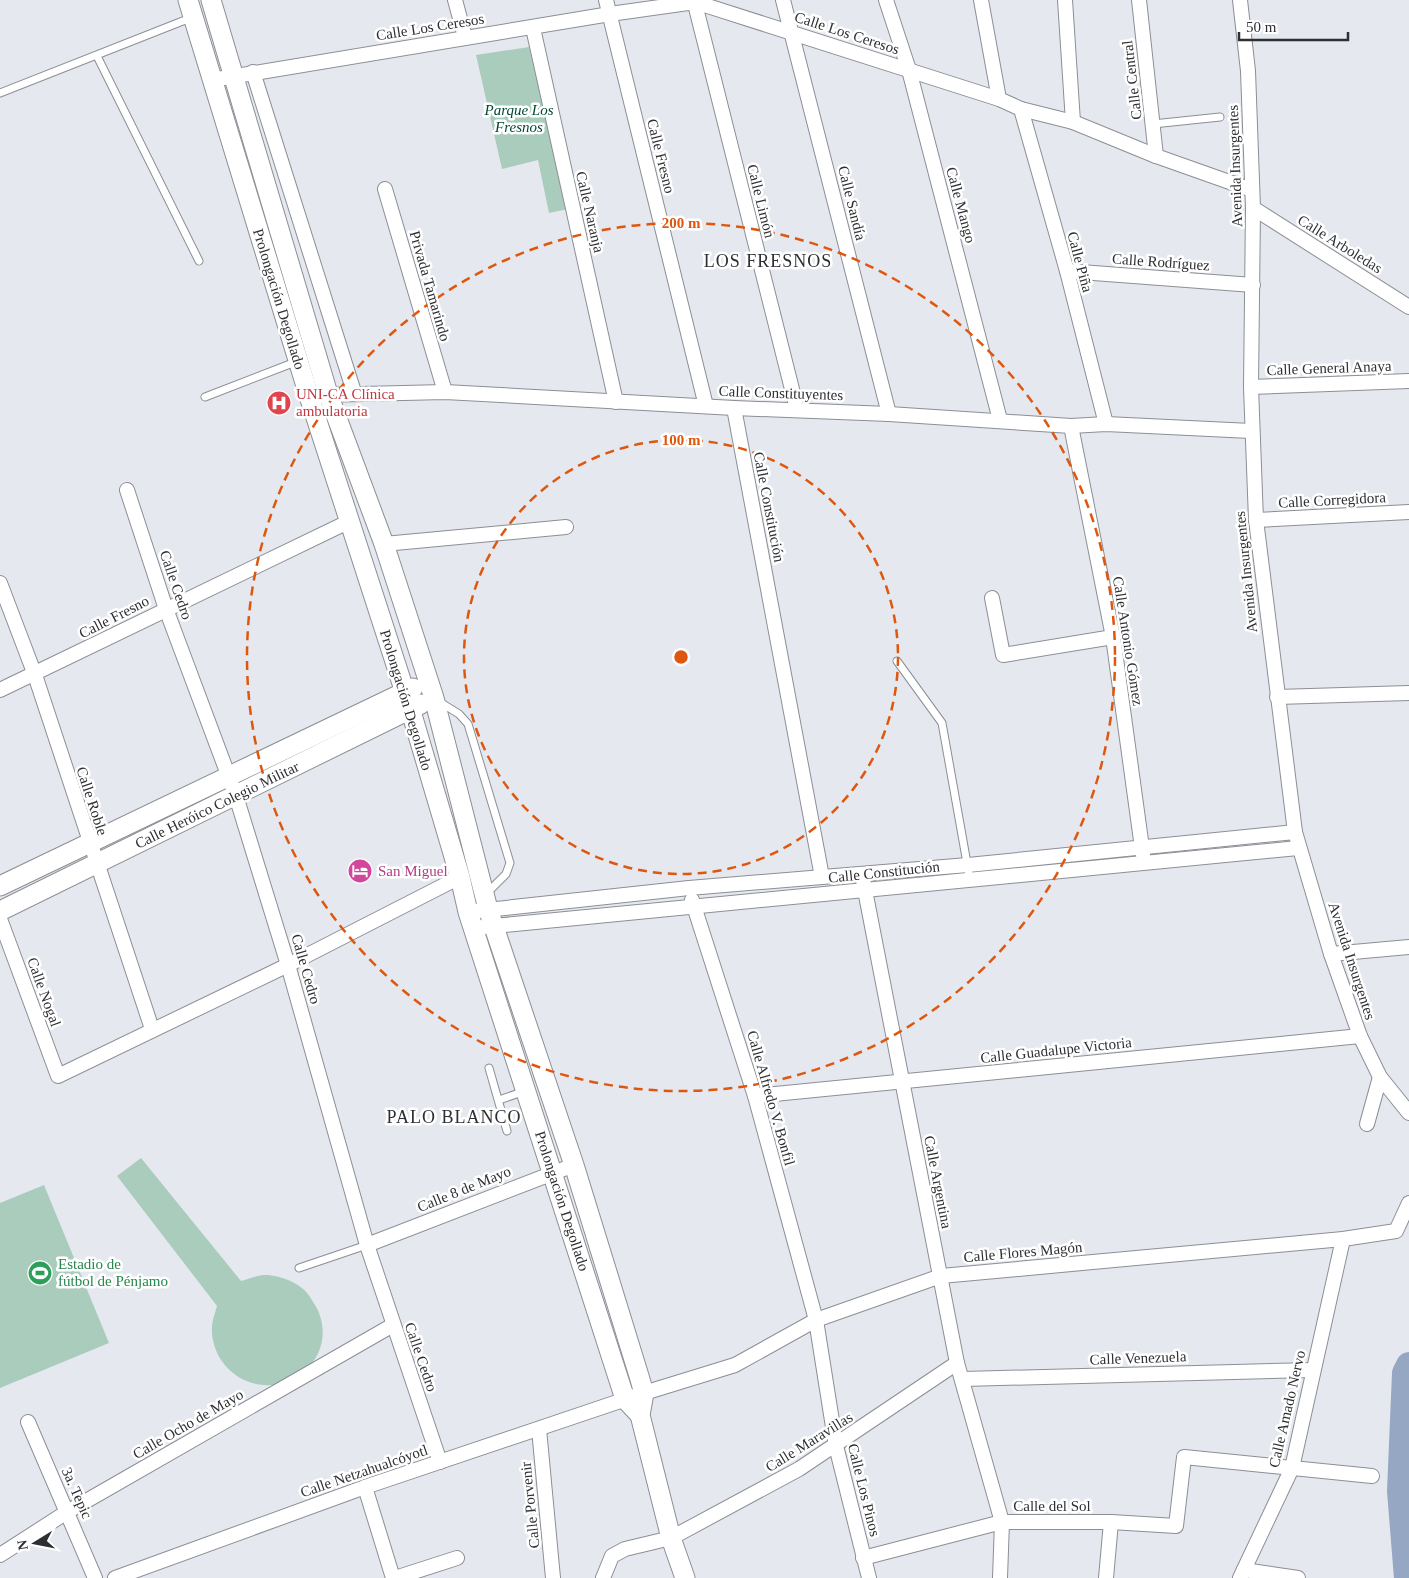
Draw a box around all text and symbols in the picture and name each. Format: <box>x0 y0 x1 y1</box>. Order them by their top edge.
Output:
street label: Calle Los Ceresos <box>793 9 902 58</box>
scale bar <box>1239 10 1348 42</box>
street label: Calle Los Ceresos <box>375 11 485 43</box>
text: 50 m <box>1246 19 1277 35</box>
street label: Calle Central <box>1119 40 1145 120</box>
park label: Parque Los Fresnos <box>483 102 554 135</box>
street label: Avenida Insurgentes <box>1225 104 1245 227</box>
street label: Calle Fresno <box>644 117 678 195</box>
street label: Calle Limón <box>744 162 778 240</box>
street label: Calle Sandía <box>835 164 869 242</box>
street label: Calle Mango <box>943 165 979 245</box>
street label: Calle Naranja <box>573 170 607 255</box>
street label: Calle Arboledas <box>1295 212 1385 276</box>
text: 200 m <box>662 215 701 231</box>
street label: Prolongación Degollado <box>250 227 308 371</box>
street label: Privada Tamarindo <box>407 229 453 343</box>
street label: Calle Piña <box>1064 230 1096 294</box>
district label: LOS FRESNOS <box>704 251 832 271</box>
street label: Calle Rodríguez <box>1112 251 1211 273</box>
street label: Calle General Anaya <box>1266 358 1392 378</box>
street label: Calle Constituyentes <box>718 383 844 403</box>
place label: UNI-CA Clínica ambulatoria <box>296 386 395 419</box>
hospital icon: UNI-CA Clínica ambulatoria <box>266 390 292 416</box>
text: 100 m <box>662 432 701 448</box>
street label: Calle Constitución <box>750 450 788 564</box>
street label: Calle Corregidora <box>1278 489 1387 511</box>
street label: Avenida Insurgentes <box>1232 510 1260 634</box>
street label: Calle Cedro <box>157 548 195 622</box>
street label: Calle Antonio Gómez <box>1110 575 1146 707</box>
street label: Calle Fresno <box>76 593 152 641</box>
street label: Prolongación Degollado <box>377 628 435 772</box>
centre of rings <box>672 648 690 666</box>
street label: Calle Heróico Colegio Militar <box>132 758 302 852</box>
street label: Calle Roble <box>73 765 111 838</box>
hotel icon: San Miguel <box>347 858 373 884</box>
street label: Calle Constitución <box>827 858 941 886</box>
place label: San Miguel <box>378 863 448 879</box>
street label: Avenida Insurgentes <box>1325 900 1379 1022</box>
street label: Calle Cedro <box>288 932 324 1006</box>
street label: Calle Nogal <box>24 955 64 1029</box>
street label: Calle Alfredo V. Bonfil <box>744 1029 798 1167</box>
street label: Calle Guadalupe Victoria <box>980 1034 1133 1066</box>
district label: PALO BLANCO <box>387 1107 521 1127</box>
street label: Prolongación Degollado <box>532 1129 592 1273</box>
street label: Calle Argentina <box>921 1134 955 1230</box>
street label: Calle 8 de Mayo <box>415 1163 513 1215</box>
street label: Calle Flores Magón <box>963 1239 1084 1265</box>
place label: Estadio de fútbol de Pénjamo <box>58 1256 168 1289</box>
sports icon: Estadio de fútbol de Pénjamo <box>27 1260 53 1286</box>
street label: Calle Cedro <box>402 1320 440 1394</box>
street label: Calle Venezuela <box>1089 1348 1187 1368</box>
street label: Calle Amado Nervo <box>1266 1349 1308 1469</box>
street label: Calle Ocho de Mayo <box>130 1386 246 1462</box>
street label: Calle Maravillas <box>763 1409 856 1475</box>
street label: Calle Netzahualcóyotl <box>298 1442 430 1500</box>
street label: Calle Los Pinos <box>845 1442 883 1538</box>
street label: Calle Porvenir <box>517 1461 543 1549</box>
street label: 3a. Tepic <box>59 1465 96 1521</box>
street label: Calle del Sol <box>1013 1498 1091 1514</box>
north arrow <box>10 1518 60 1568</box>
text: N <box>14 1539 31 1551</box>

